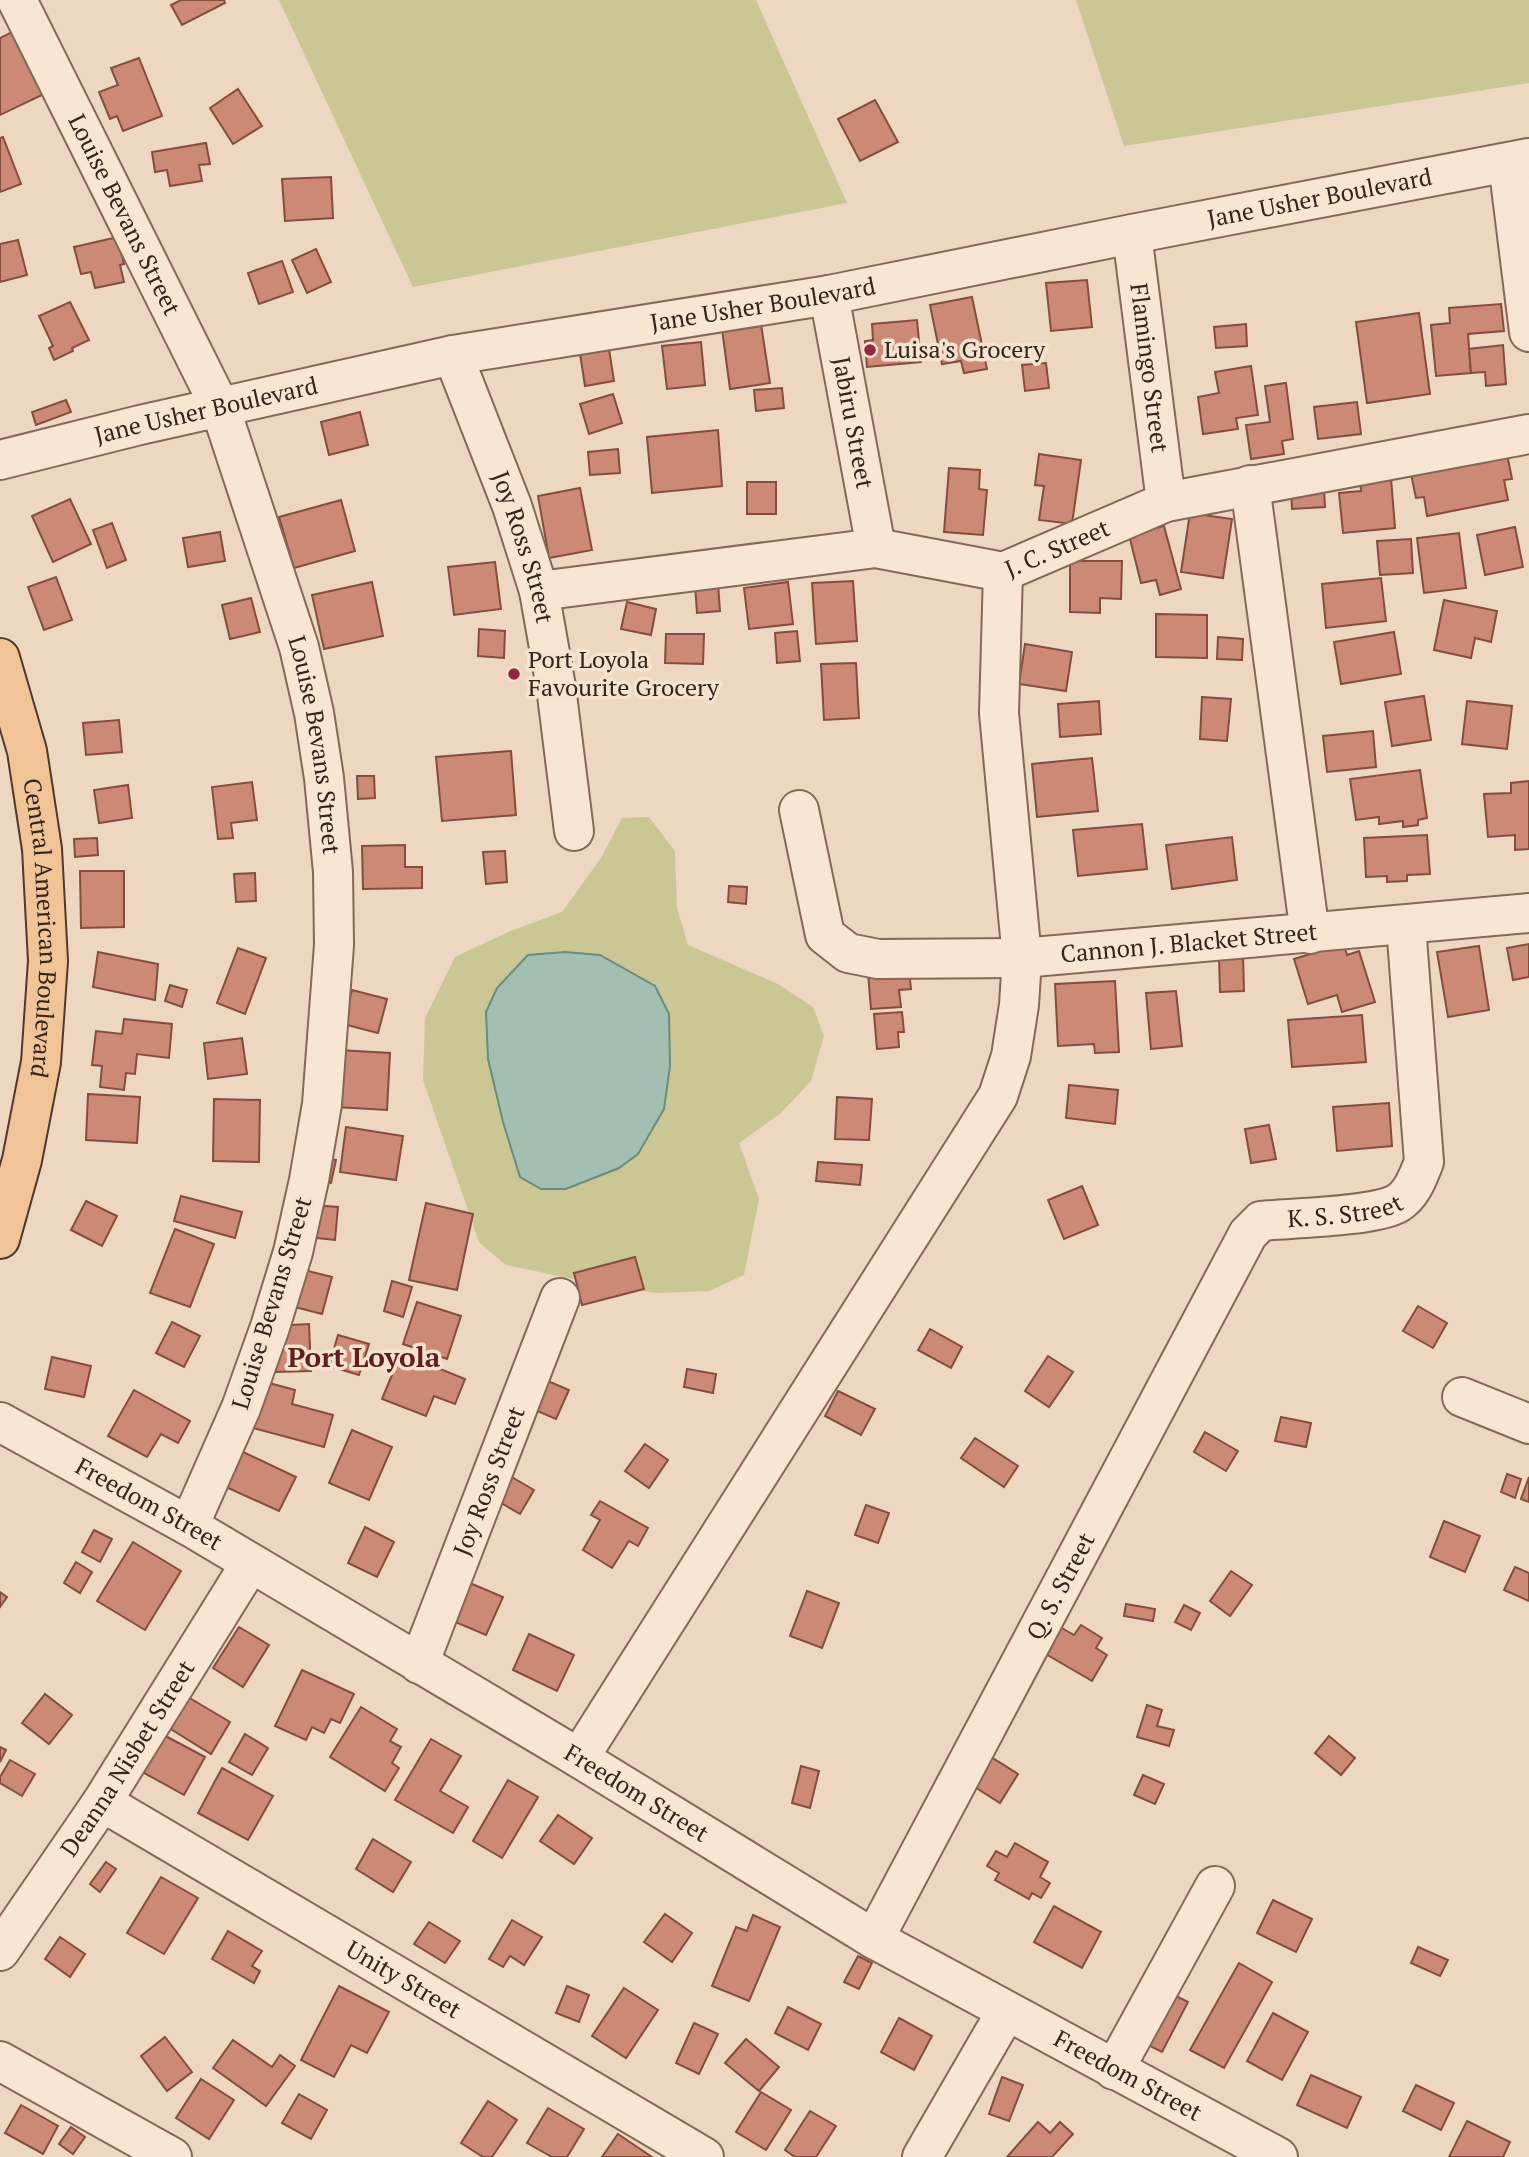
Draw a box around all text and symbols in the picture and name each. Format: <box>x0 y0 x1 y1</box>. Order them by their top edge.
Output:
street label: Louise Bevans Street <box>61 108 189 320</box>
street label: Jane Usher Boulevard <box>1205 160 1434 234</box>
street label: Jane Usher Boulevard <box>648 269 878 338</box>
street label: Flamingo Street <box>1123 281 1177 454</box>
place label: Luisa's Grocery <box>884 333 1046 365</box>
marker: Luisa's Grocery <box>862 342 878 358</box>
street label: Jabiru Street <box>826 354 882 491</box>
street label: Jane Usher Boulevard <box>91 369 321 451</box>
street label: Joy Ross Street <box>485 466 561 626</box>
street label: J. C. Street <box>1000 511 1114 584</box>
street label: Louise Bevans Street <box>281 631 348 856</box>
place label: Port Loyola Favourite Grocery <box>528 643 720 703</box>
marker: Port Loyola Favourite Grocery <box>506 666 522 682</box>
street label: Central American Boulevard <box>16 776 65 1081</box>
street label: Cannon J. Blacket Street <box>1059 915 1319 970</box>
street label: K. S. Street <box>1287 1186 1408 1234</box>
street label: Louise Bevans Street <box>223 1192 319 1413</box>
district label: Port Loyola <box>288 1338 441 1375</box>
street label: Joy Ross Street <box>445 1401 532 1560</box>
street label: Freedom Street <box>70 1450 229 1557</box>
street label: Q. S. Street <box>1018 1527 1102 1645</box>
street label: Deanna Nisbet Street <box>52 1654 201 1862</box>
street label: Freedom Street <box>559 1736 715 1849</box>
street label: Unity Street <box>340 1932 468 2025</box>
street label: Freedom Street <box>1049 2022 1208 2128</box>

